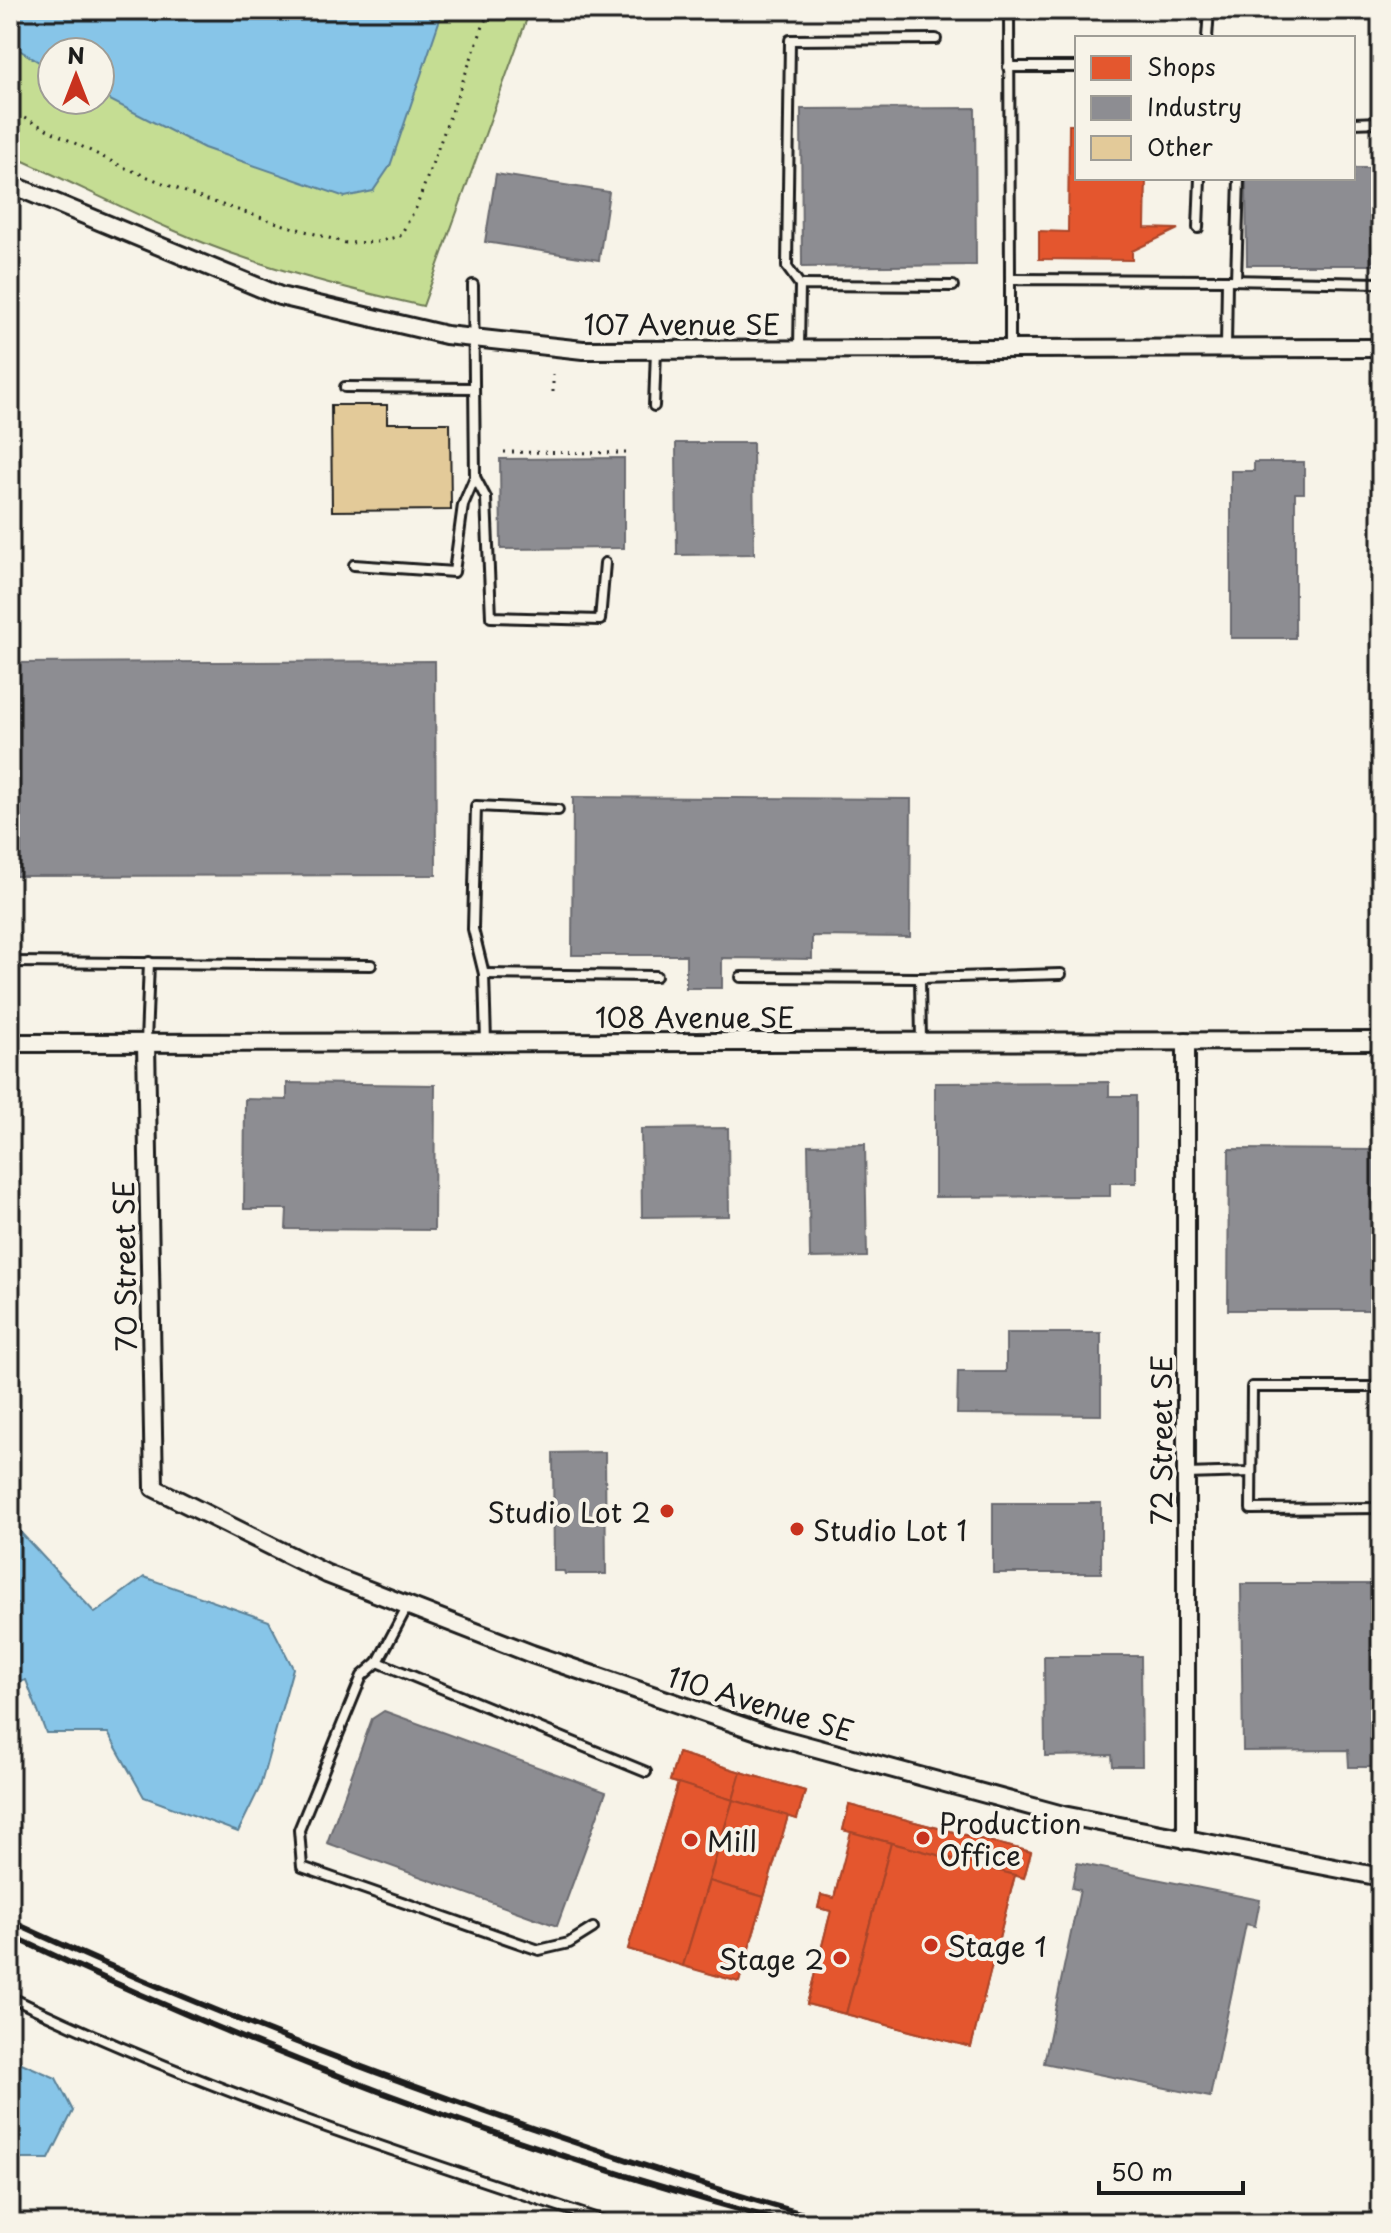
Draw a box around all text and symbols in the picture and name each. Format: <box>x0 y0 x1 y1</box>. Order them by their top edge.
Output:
north arrow <box>36 36 116 116</box>
legend <box>1075 36 1355 180</box>
text: N <box>67 38 85 71</box>
text: Shops <box>1147 48 1216 84</box>
text: Industry <box>1147 88 1242 124</box>
text: Other <box>1147 128 1214 164</box>
street label: 107 Avenue SE <box>584 302 780 345</box>
street label: 108 Avenue SE <box>595 995 795 1038</box>
street label: 70 Street SE <box>101 1180 147 1352</box>
street label: 72 Street SE <box>1139 1355 1182 1525</box>
place label: Studio Lot 2 <box>488 1490 651 1533</box>
marker: Studio Lot 2 <box>658 1502 676 1520</box>
place label: Studio Lot 1 <box>813 1508 967 1551</box>
marker: Studio Lot 1 <box>788 1520 806 1538</box>
street label: 110 Avenue SE <box>662 1654 860 1752</box>
place label: Production Office <box>939 1801 1082 1876</box>
place label: Mill <box>707 1819 757 1862</box>
marker: Production Office <box>914 1829 932 1847</box>
marker: Mill <box>682 1831 700 1849</box>
place label: Stage 1 <box>947 1924 1047 1967</box>
marker: Stage 1 <box>922 1936 940 1954</box>
place label: Stage 2 <box>719 1937 824 1980</box>
marker: Stage 2 <box>831 1949 849 1967</box>
scale bar <box>1099 2145 1243 2195</box>
text: 50 m <box>1111 2153 1173 2189</box>

